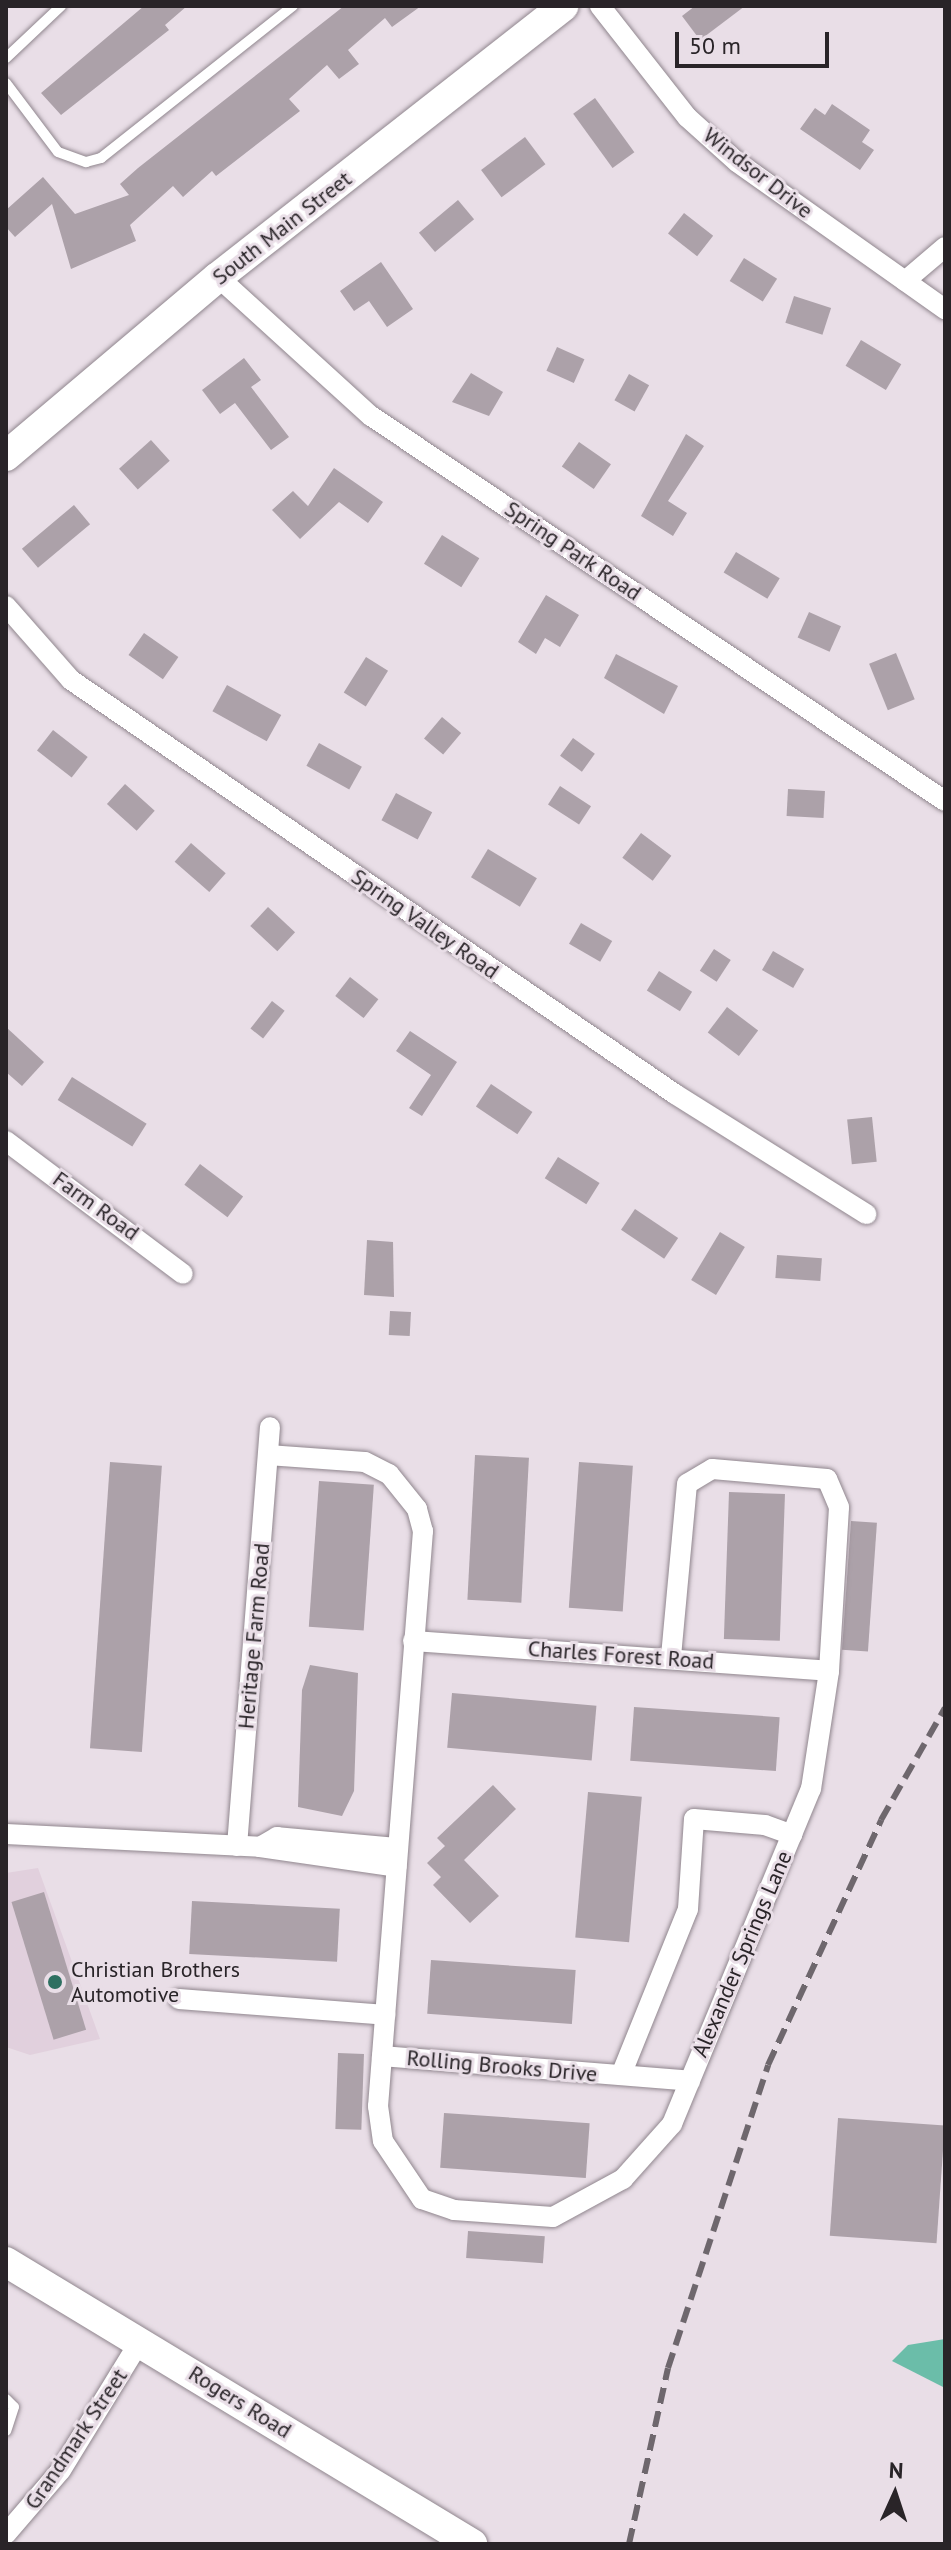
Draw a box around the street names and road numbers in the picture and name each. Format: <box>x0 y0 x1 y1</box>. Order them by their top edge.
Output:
street label: Windsor Drive <box>698 122 818 224</box>
street label: South Main Street <box>207 166 357 290</box>
street label: Spring Park Road <box>499 495 647 607</box>
street label: Spring Valley Road <box>346 863 504 985</box>
street label: Farm Road <box>48 1166 144 1246</box>
street label: Heritage Farm Road <box>233 1542 275 1730</box>
street label: Charles Forest Road <box>527 1635 715 1675</box>
street label: Alexander Springs Lane <box>687 1847 797 2061</box>
street label: Rolling Brooks Drive <box>406 2045 598 2087</box>
street label: Rogers Road <box>184 2360 296 2444</box>
street label: Grandmark Street <box>19 2363 133 2515</box>

